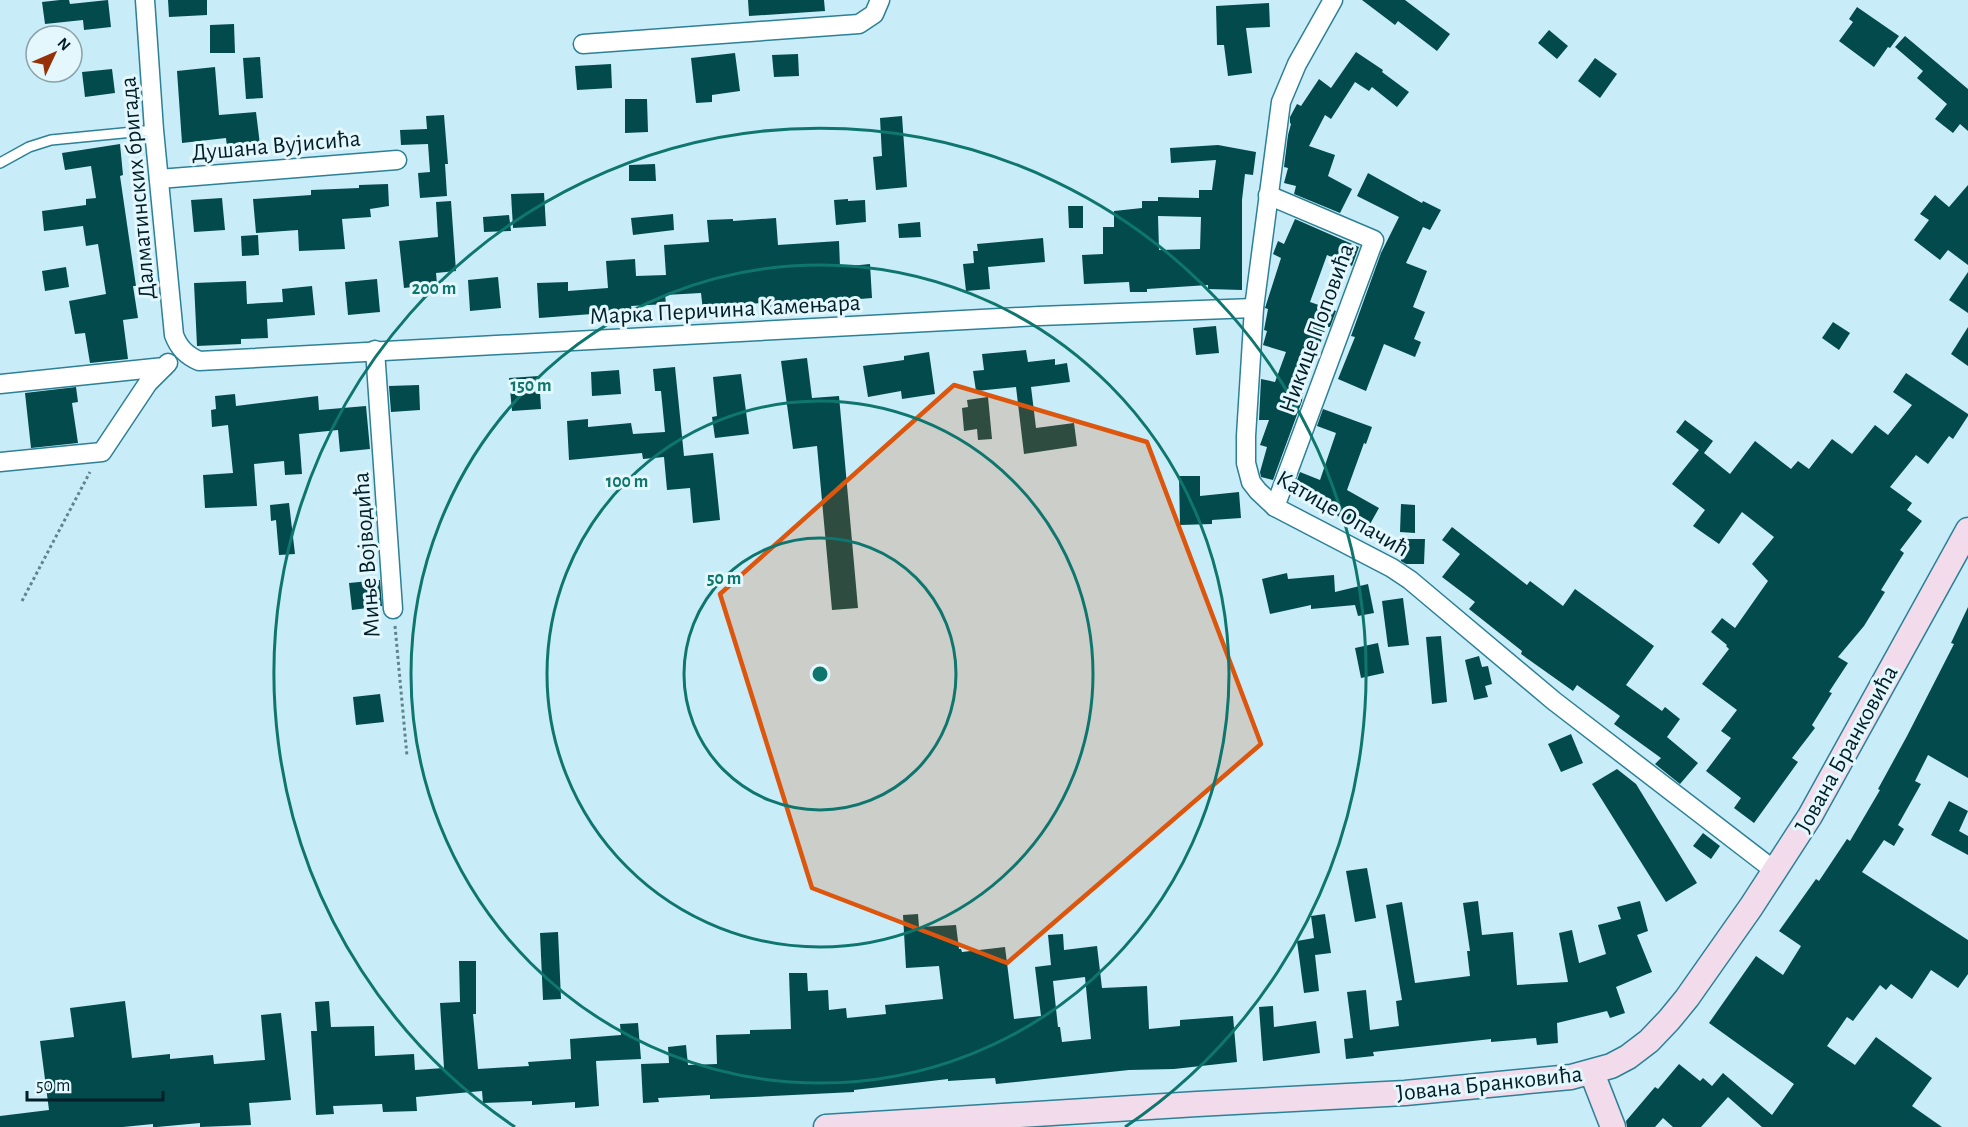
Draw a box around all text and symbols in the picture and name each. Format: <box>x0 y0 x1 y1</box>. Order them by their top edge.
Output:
north arrow <box>24 24 84 84</box>
text: N <box>54 35 74 54</box>
street label: Далматинских бригада <box>116 76 160 300</box>
street label: Душана Вујисића <box>191 127 362 165</box>
street label: Никице Поповића <box>1275 240 1359 416</box>
text: 200 m <box>412 280 456 298</box>
street label: Марка Перичина Камењара <box>589 291 861 329</box>
text: 150 m <box>511 377 551 395</box>
street label: Катице Опачић <box>1272 466 1413 562</box>
street label: Миње Војводића <box>349 471 385 639</box>
text: 100 m <box>606 473 648 491</box>
text: 50 m <box>707 570 741 588</box>
street label: Јована Бранковића <box>1791 662 1903 837</box>
centre of rings <box>810 664 830 684</box>
street label: Јована Бранковића <box>1395 1062 1584 1106</box>
scale bar <box>27 1064 164 1102</box>
text: 50 m <box>36 1077 70 1095</box>

